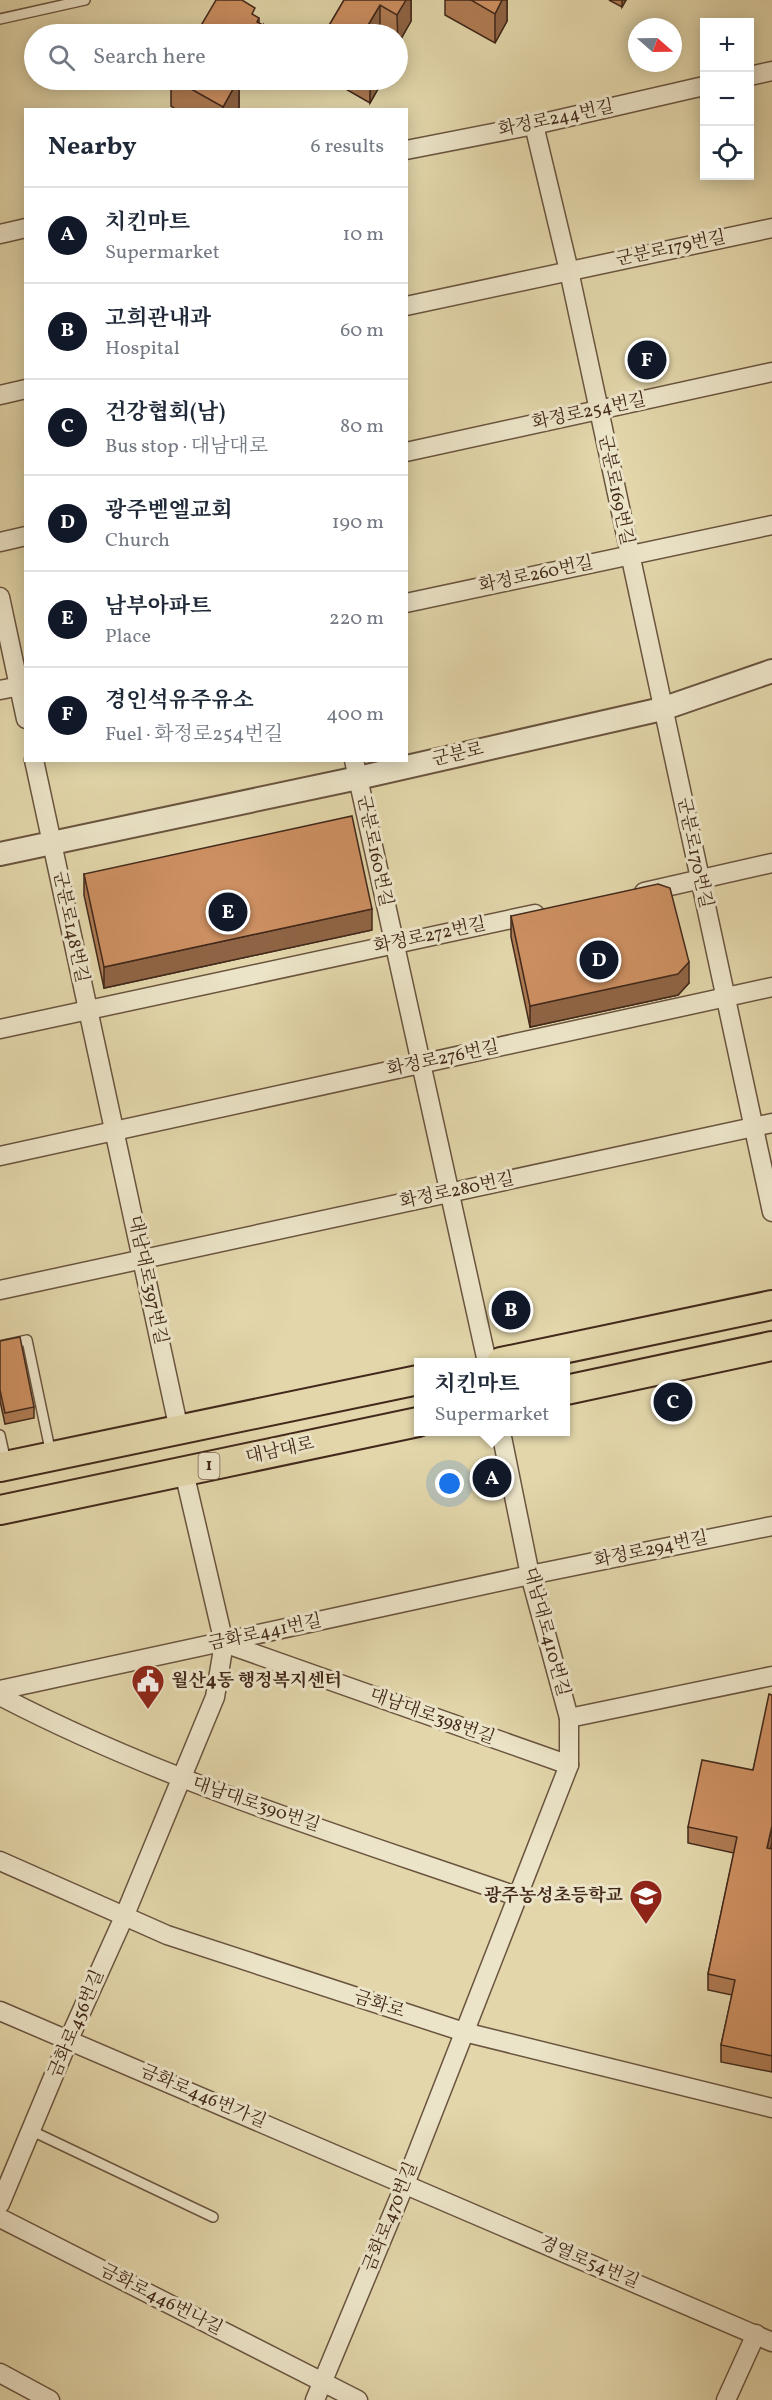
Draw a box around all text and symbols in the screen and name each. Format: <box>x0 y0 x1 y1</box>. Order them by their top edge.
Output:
north arrow <box>628 18 682 72</box>
map controls <box>700 18 754 180</box>
button: + <box>700 18 754 72</box>
search box <box>24 24 408 90</box>
icon: search <box>45 41 78 74</box>
text: Search here <box>93 42 206 73</box>
button: − <box>700 72 754 126</box>
street label: 화정로244번길 <box>496 95 616 143</box>
button: locate <box>700 126 754 180</box>
text: Nearby <box>48 129 137 165</box>
text: 6 results <box>311 133 384 161</box>
text: 치킨마트 <box>105 208 190 239</box>
text: A <box>60 221 75 249</box>
text: 10 m <box>343 221 384 249</box>
street label: 군분로179번길 <box>614 225 728 273</box>
text: Supermarket <box>105 239 220 267</box>
text: 고희관내과 <box>105 304 211 335</box>
text: B <box>61 317 74 345</box>
text: 60 m <box>340 317 384 345</box>
text: Hospital <box>105 335 180 363</box>
pin: F <box>628 338 666 382</box>
street label: 화정로254번길 <box>530 388 648 436</box>
text: 건강협회(남) <box>105 398 225 429</box>
text: C <box>61 413 74 441</box>
text: 80 m <box>340 413 384 441</box>
street label: 군분로169번길 <box>591 432 639 548</box>
text: Bus stop · 대남대로 <box>105 433 268 461</box>
text: 광주벧엘교회 <box>105 496 233 527</box>
text: D <box>60 509 75 537</box>
text: 190 m <box>332 509 384 537</box>
text: Church <box>105 527 170 555</box>
street label: 화정로260번길 <box>476 551 596 599</box>
text: 남부아파트 <box>105 592 211 623</box>
text: E <box>61 605 74 633</box>
text: 220 m <box>329 605 384 633</box>
text: Place <box>105 623 151 651</box>
text: 경인석유주유소 <box>105 686 254 717</box>
text: F <box>62 701 73 729</box>
text: 400 m <box>326 701 384 729</box>
text: Fuel · 화정로254번길 <box>105 721 283 749</box>
street label: 군분로 <box>430 737 486 773</box>
street label: 군분로160번길 <box>350 793 398 909</box>
street label: 군분로170번길 <box>670 795 718 911</box>
street label: 군분로148번길 <box>46 869 94 985</box>
pin: E <box>208 890 248 934</box>
street label: 화정로272번길 <box>372 912 488 960</box>
pin: D <box>580 938 618 982</box>
street label: 화정로276번길 <box>385 1035 501 1083</box>
street label: 화정로280번길 <box>397 1167 517 1215</box>
street label: 대남대로397번길 <box>121 1213 173 1347</box>
pin: B <box>492 1288 530 1332</box>
popup <box>414 1358 570 1436</box>
text: 치킨마트 <box>435 1370 520 1401</box>
pin: C <box>654 1380 692 1424</box>
text: Supermarket <box>435 1401 549 1429</box>
street label: 대남대로 <box>243 1432 317 1470</box>
road number: 1 <box>198 1453 220 1479</box>
pin: A <box>472 1456 512 1500</box>
your location <box>435 1469 464 1498</box>
street label: 화정로294번길 <box>592 1526 710 1574</box>
street label: 대남대로410번길 <box>517 1565 575 1699</box>
street label: 금화로441번길 <box>206 1609 324 1657</box>
public building icon: 월산4동 행정복지센터 <box>130 1663 166 1710</box>
place label: 월산4동 행정복지센터 <box>171 1669 342 1694</box>
street label: 대남대로398번길 <box>366 1683 498 1751</box>
street label: 대남대로390번길 <box>189 1771 323 1839</box>
school or university icon: 광주농성초등학교 <box>628 1878 664 1925</box>
place label: 광주농성초등학교 <box>484 1884 624 1909</box>
street label: 금화로456번길 <box>43 1966 111 2082</box>
street label: 금화로 <box>350 1985 408 2025</box>
street label: 금화로446번가길 <box>136 2059 270 2135</box>
street label: 금화로470번길 <box>358 2158 424 2276</box>
street label: 경열로54번길 <box>535 2231 643 2295</box>
street label: 금화로446번나길 <box>95 2258 227 2342</box>

